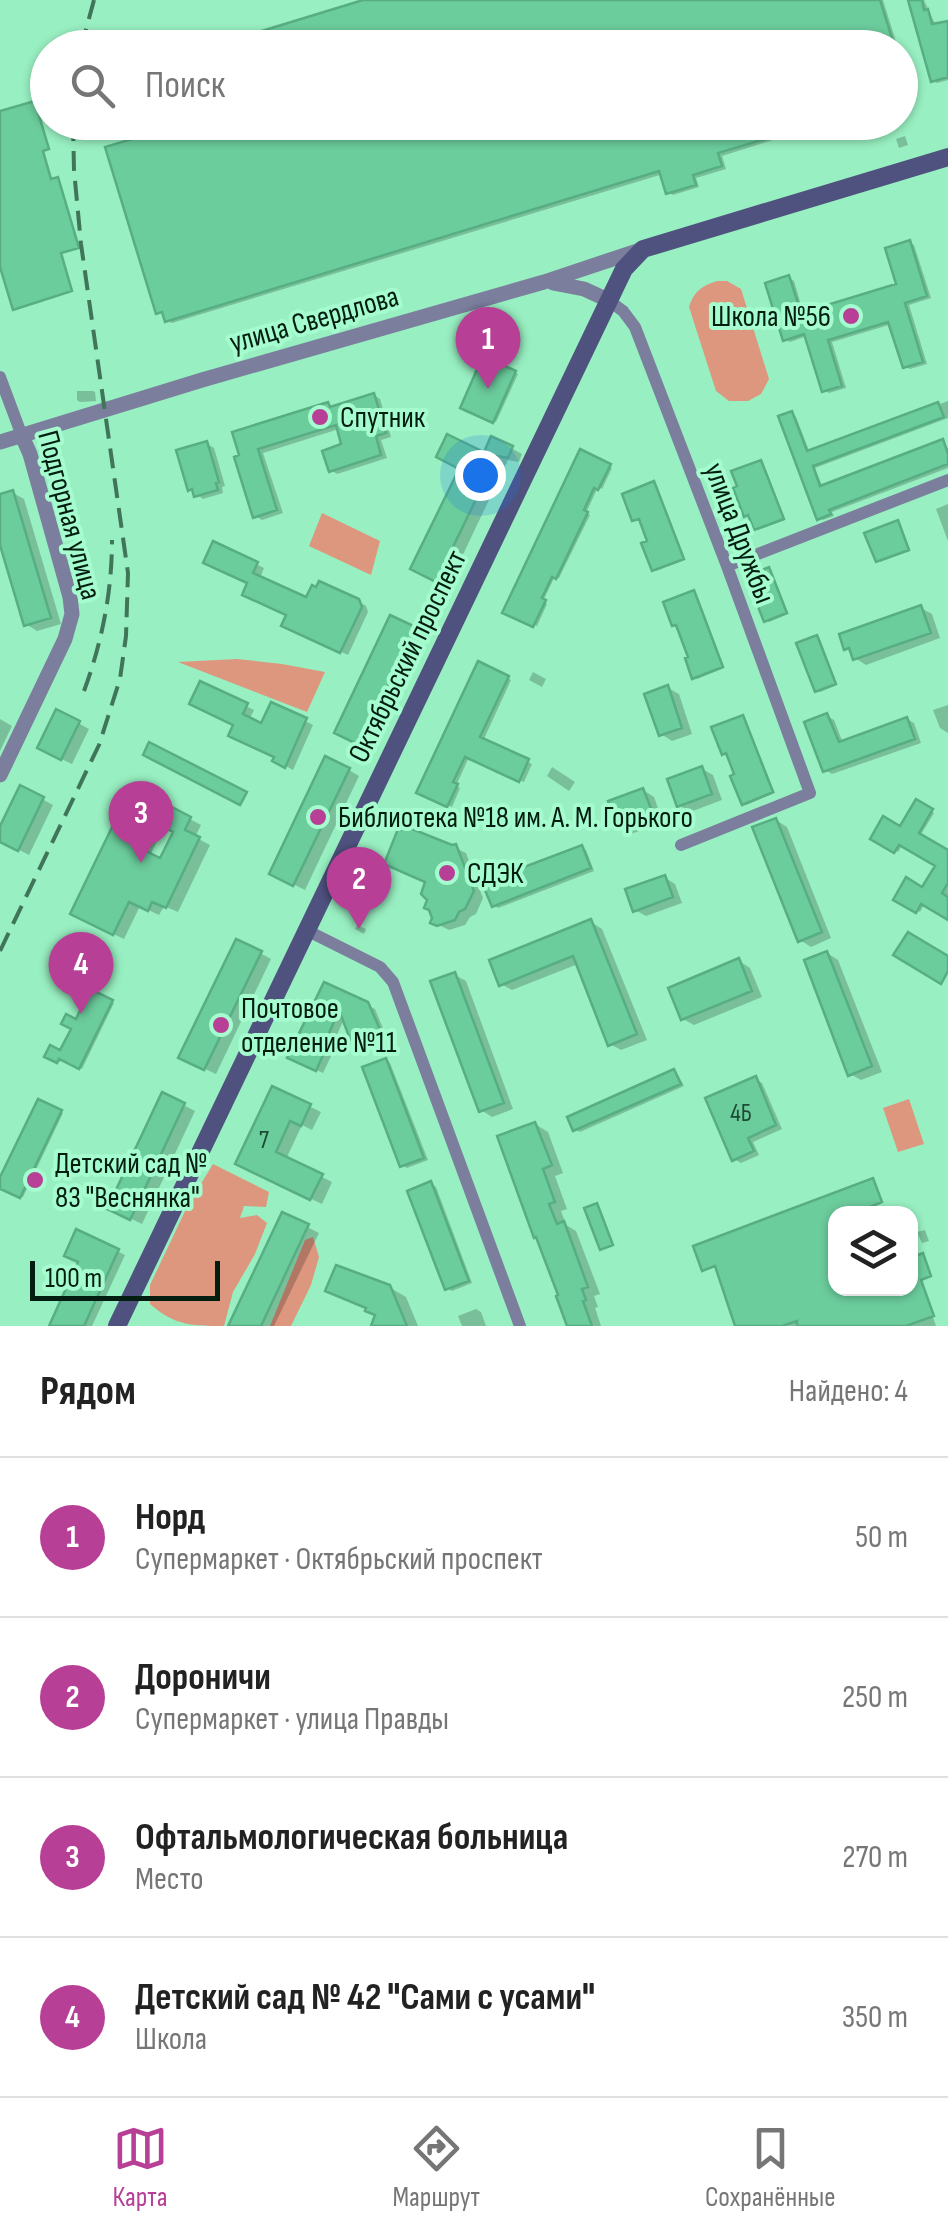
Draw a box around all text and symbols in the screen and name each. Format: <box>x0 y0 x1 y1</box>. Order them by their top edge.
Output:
search box <box>30 30 918 140</box>
icon: search <box>65 58 120 113</box>
text: Поиск <box>145 63 225 108</box>
street label: улица Свердлова <box>226 279 403 361</box>
place label: Школа №56 <box>711 299 831 335</box>
marker: Школа №56 <box>840 305 862 327</box>
pin: 1 <box>456 306 520 389</box>
place label: Спутник <box>340 400 426 436</box>
marker: Спутник <box>309 406 331 428</box>
street label: Подгорная улица <box>29 427 109 604</box>
your location <box>455 450 506 501</box>
street label: улица Дружбы <box>696 458 782 609</box>
street label: Октябрьский проспект <box>341 544 475 768</box>
pin: 3 <box>108 780 174 863</box>
place label: Библиотека №18 им. А. М. Горького <box>338 800 693 836</box>
marker: Библиотека №18 им. А. М. Горького <box>307 806 329 828</box>
pin: 2 <box>326 846 392 929</box>
place label: СДЭК <box>467 856 524 892</box>
marker: СДЭК <box>436 862 458 884</box>
pin: 4 <box>48 932 114 1014</box>
place label: Почтовое отделение №11 <box>241 991 397 1061</box>
marker: Почтовое отделение №11 <box>210 1014 232 1036</box>
house number: 4Б <box>730 1098 752 1129</box>
house number: 7 <box>259 1125 269 1156</box>
place label: Детский сад № 83 "Веснянка" <box>55 1146 207 1216</box>
marker: Детский сад № 83 "Веснянка" <box>24 1169 46 1191</box>
map controls <box>828 1206 918 1296</box>
button: layers <box>828 1206 918 1296</box>
scale bar <box>30 1256 220 1300</box>
text: 100 m <box>45 1262 102 1295</box>
text: Рядом <box>40 1366 136 1417</box>
text: Найдено: 4 <box>789 1372 908 1411</box>
text: Норд <box>135 1495 205 1540</box>
text: 1 <box>66 1518 79 1557</box>
text: 50 m <box>855 1518 908 1557</box>
text: Супермаркет · Октябрьский проспект <box>135 1540 543 1579</box>
text: Дороничи <box>135 1655 271 1700</box>
text: 2 <box>65 1678 80 1717</box>
text: 250 m <box>842 1678 908 1717</box>
text: Супермаркет · улица Правды <box>135 1700 449 1739</box>
text: Офтальмологическая больница <box>135 1815 568 1860</box>
text: 3 <box>65 1838 80 1877</box>
text: 270 m <box>842 1838 908 1877</box>
text: Место <box>135 1860 204 1899</box>
text: Детский сад № 42 "Сами с усами" <box>135 1975 595 2020</box>
text: 4 <box>65 1998 80 2037</box>
text: 350 m <box>842 1998 908 2037</box>
text: Школа <box>135 2020 207 2059</box>
tab: Карта <box>112 2121 168 2214</box>
tab: Маршрут <box>392 2121 480 2214</box>
tab: Сохранённые <box>705 2121 836 2214</box>

